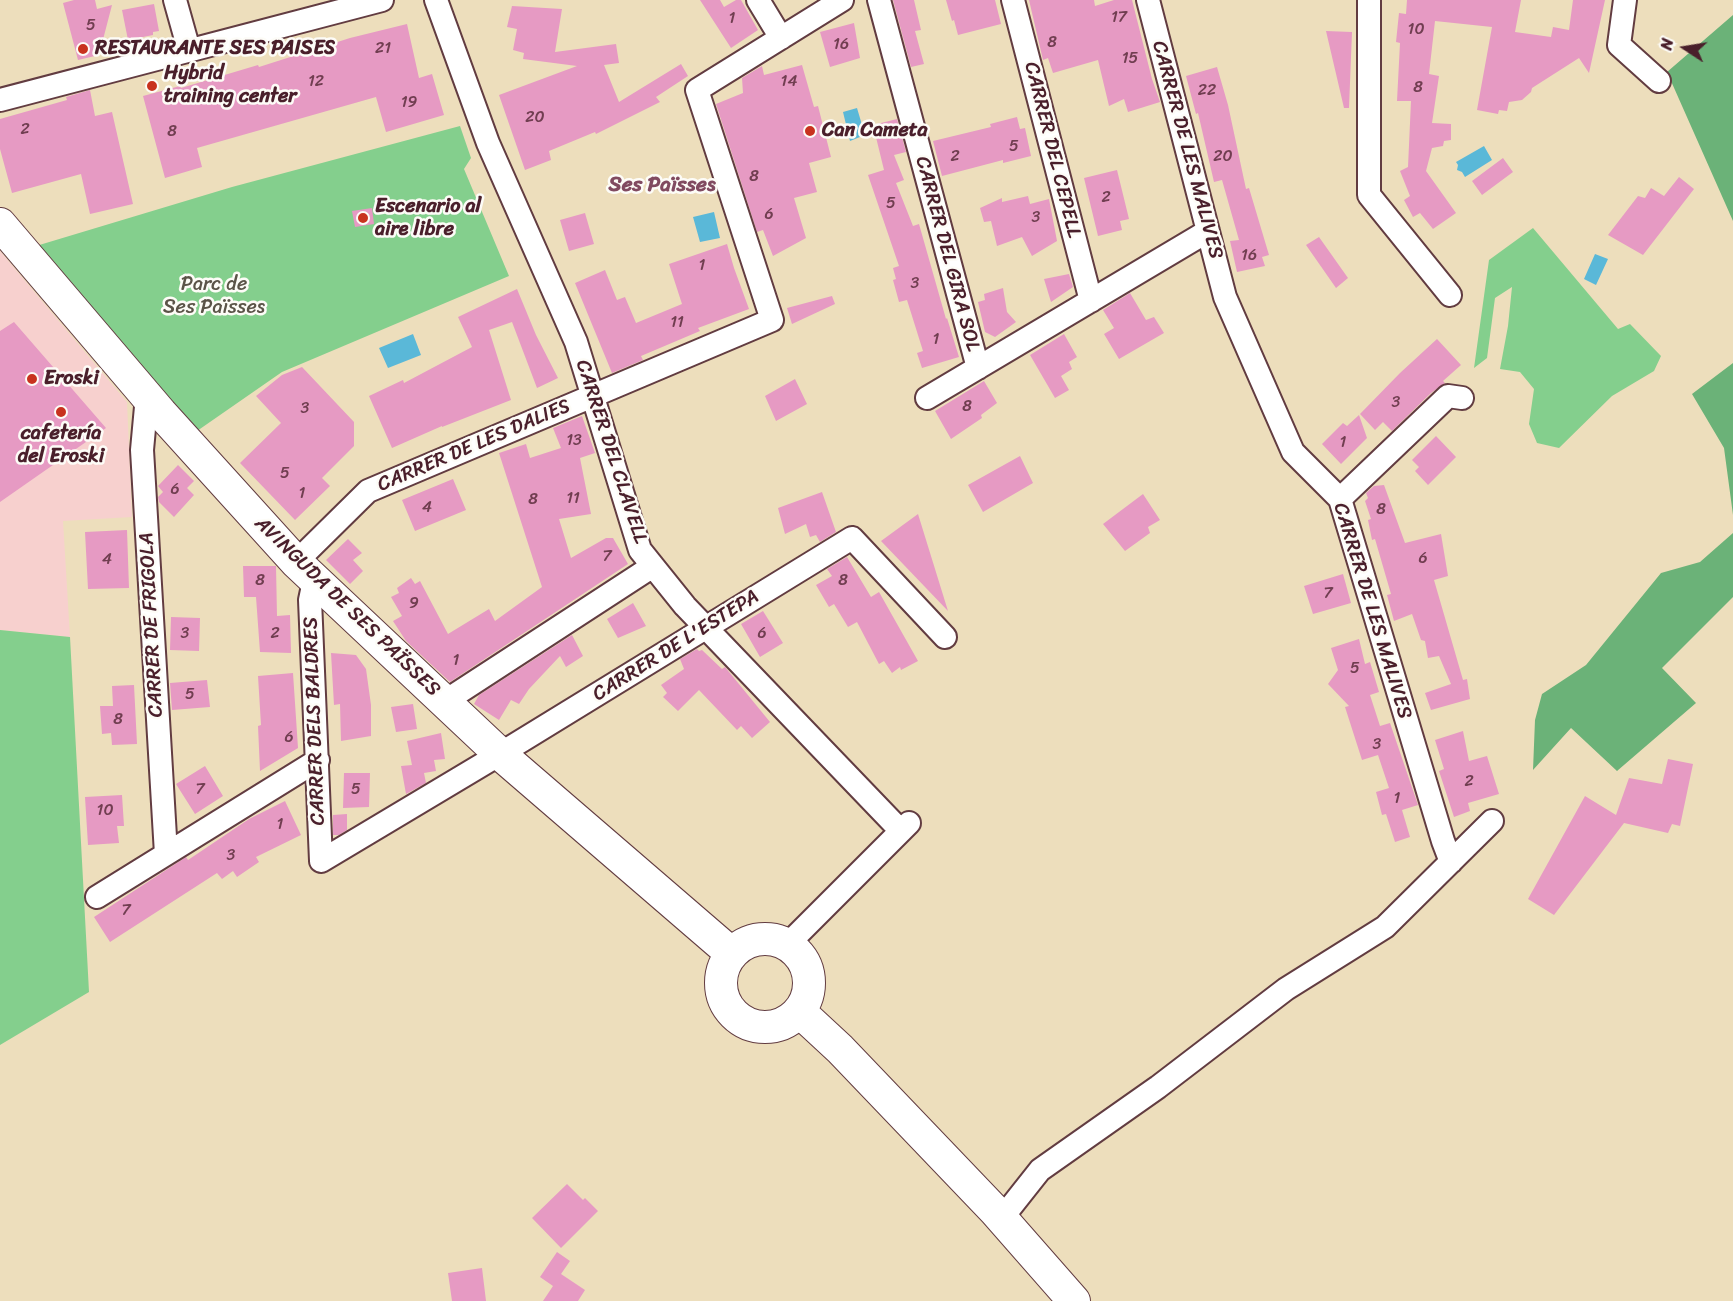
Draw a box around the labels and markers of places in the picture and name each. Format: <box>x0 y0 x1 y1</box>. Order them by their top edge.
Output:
place label: RESTAURANTE SES PAISES <box>95 37 335 61</box>
marker: RESTAURANTE SES PAISES <box>76 42 90 56</box>
place label: Hybrid training center <box>164 62 297 109</box>
marker: Hybrid training center <box>145 79 159 93</box>
place label: Can Cameta <box>822 119 927 143</box>
marker: Can Cameta <box>803 124 817 138</box>
place label: Escenario al aire libre <box>375 195 481 242</box>
marker: Escenario al aire libre <box>356 211 370 225</box>
place label: Eroski <box>44 367 99 391</box>
marker: Eroski <box>25 372 39 386</box>
marker: cafetería del Eroski <box>54 405 68 419</box>
place label: cafetería del Eroski <box>18 422 104 469</box>

